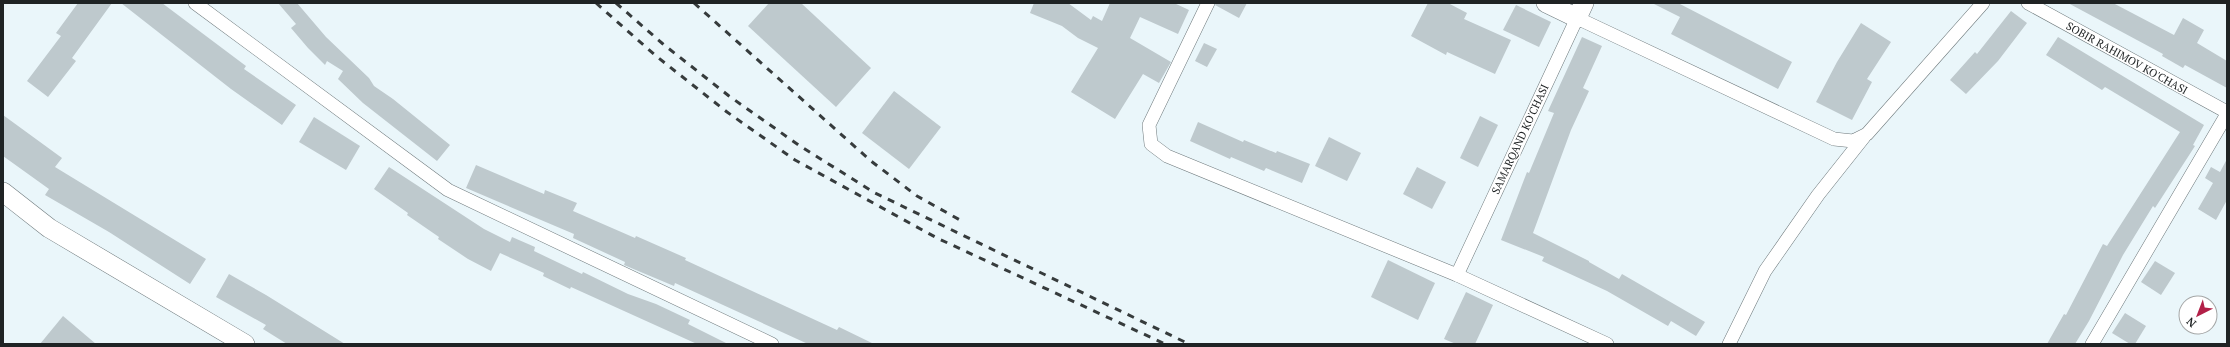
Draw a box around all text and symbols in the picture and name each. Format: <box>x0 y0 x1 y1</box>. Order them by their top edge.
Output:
street label: SOBIR RAHIMOV KO'CHASI <box>2064 19 2190 97</box>
street label: SAMARQAND KO'CHASI <box>1488 82 1552 196</box>
north arrow <box>2178 295 2218 335</box>
text: N <box>2183 314 2199 330</box>

